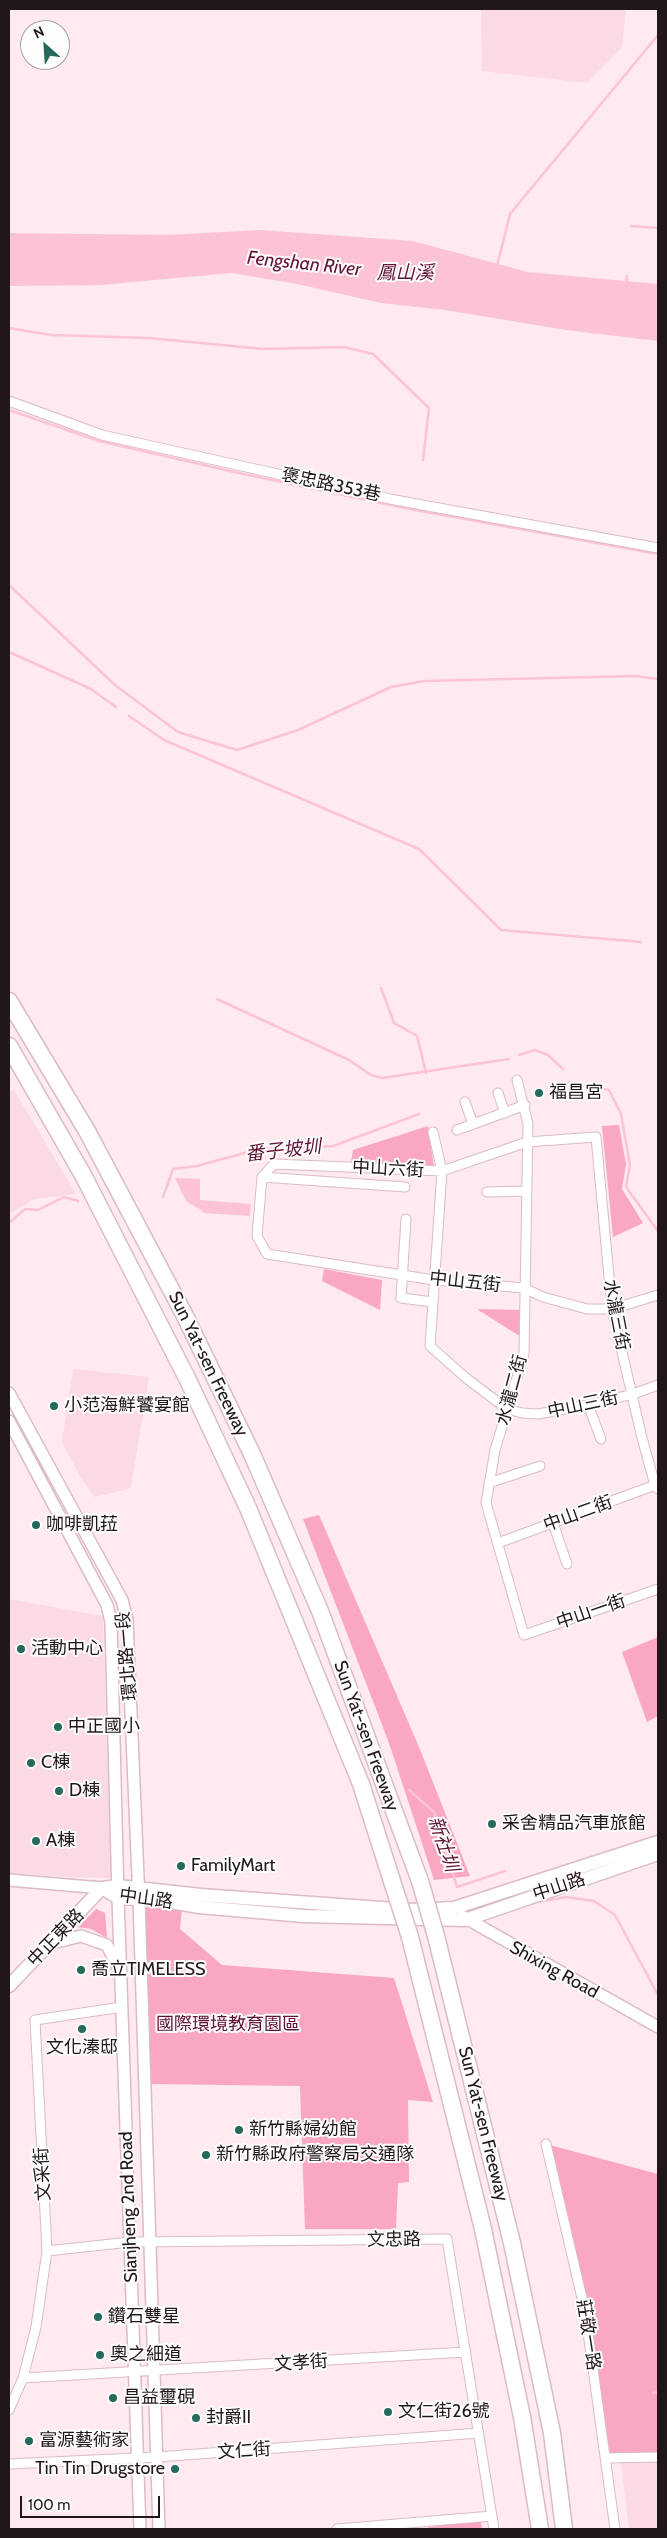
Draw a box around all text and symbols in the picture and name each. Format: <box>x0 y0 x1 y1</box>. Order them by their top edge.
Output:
north arrow <box>20 20 70 70</box>
text: N <box>30 22 47 43</box>
water label: Fengshan River <box>246 247 362 281</box>
water label: 鳳山溪 <box>377 262 433 284</box>
street label: 褒忠路353巷 <box>279 464 383 506</box>
place label: 福昌宮 <box>549 1082 603 1104</box>
marker: 福昌宮 <box>533 1087 545 1099</box>
water label: 番子坡圳 <box>244 1136 322 1166</box>
street label: 中山六街 <box>351 1156 425 1182</box>
street label: 中山五街 <box>428 1267 502 1297</box>
street label: 水瀧三街 <box>599 1278 633 1352</box>
street label: Sun Yat-sen Freeway <box>164 1288 252 1440</box>
street label: 水瀧二街 <box>492 1352 532 1428</box>
street label: 中山三街 <box>546 1387 620 1423</box>
place label: 小范海鮮饕宴館 <box>64 1395 190 1417</box>
marker: 小范海鮮饕宴館 <box>48 1400 60 1412</box>
street label: 中山二街 <box>540 1492 616 1536</box>
place label: 咖啡凱菈 <box>46 1514 118 1536</box>
marker: 咖啡凱菈 <box>30 1519 42 1531</box>
street label: 中山一街 <box>553 1590 629 1634</box>
street label: 環北路一段 <box>112 1610 142 1702</box>
place label: 活動中心 <box>31 1638 103 1660</box>
marker: 活動中心 <box>15 1643 27 1655</box>
street label: Sun Yat-sen Freeway <box>329 1658 403 1814</box>
place label: 中正國小 <box>68 1716 140 1738</box>
marker: 中正國小 <box>52 1721 64 1733</box>
place label: C棟 <box>41 1752 70 1774</box>
marker: C棟 <box>25 1757 37 1769</box>
place label: D棟 <box>69 1780 100 1802</box>
marker: D棟 <box>53 1785 65 1797</box>
water label: 新社圳 <box>423 1813 463 1875</box>
place label: 采舍精品汽車旅館 <box>502 1813 646 1835</box>
marker: 采舍精品汽車旅館 <box>486 1818 498 1830</box>
place label: A棟 <box>46 1830 75 1852</box>
marker: A棟 <box>30 1835 42 1847</box>
place label: FamilyMart <box>191 1855 275 1877</box>
marker: FamilyMart <box>175 1860 187 1872</box>
street label: 中山路 <box>530 1868 588 1906</box>
street label: 中山路 <box>118 1885 174 1913</box>
street label: 中正東路 <box>23 1905 89 1971</box>
street label: Shixing Road <box>506 1937 602 2003</box>
place label: 喬立TIMELESS <box>91 1959 206 1981</box>
marker: 喬立TIMELESS <box>75 1964 87 1976</box>
park label: 國際環境教育園區 <box>156 2014 300 2036</box>
marker: 文化溱邸 <box>76 2023 88 2035</box>
place label: 文化溱邸 <box>46 2037 118 2059</box>
street label: Sun Yat-sen Freeway <box>453 2044 513 2204</box>
place label: 新竹縣婦幼館 <box>249 2119 357 2141</box>
marker: 新竹縣婦幼館 <box>233 2124 245 2136</box>
street label: Sianjheng 2nd Road <box>116 2131 142 2283</box>
place label: 新竹縣政府警察局交通隊 <box>216 2144 414 2166</box>
street label: 文采街 <box>31 2146 55 2202</box>
marker: 新竹縣政府警察局交通隊 <box>200 2149 212 2161</box>
street label: 文忠路 <box>367 2229 421 2251</box>
street label: 莊敬一路 <box>572 2298 604 2372</box>
place label: 鑽石雙星 <box>108 2306 180 2328</box>
marker: 鑽石雙星 <box>92 2311 104 2323</box>
place label: 奧之細道 <box>110 2344 182 2366</box>
marker: 奧之細道 <box>94 2349 106 2361</box>
street label: 文孝街 <box>273 2350 329 2376</box>
place label: 昌益璽硯 <box>123 2387 195 2409</box>
marker: 昌益璽硯 <box>107 2392 119 2404</box>
place label: 文仁街26號 <box>398 2401 490 2423</box>
marker: 文仁街26號 <box>382 2406 394 2418</box>
place label: 封爵II <box>206 2407 251 2429</box>
marker: 封爵II <box>190 2412 202 2424</box>
place label: 富源藝術家 <box>39 2430 129 2452</box>
marker: 富源藝術家 <box>23 2435 35 2447</box>
street label: 文仁街 <box>216 2438 272 2464</box>
place label: Tin Tin Drugstore <box>35 2458 165 2480</box>
marker: Tin Tin Drugstore <box>169 2463 181 2475</box>
scale bar <box>22 2486 162 2518</box>
text: 100 m <box>28 2496 70 2514</box>

